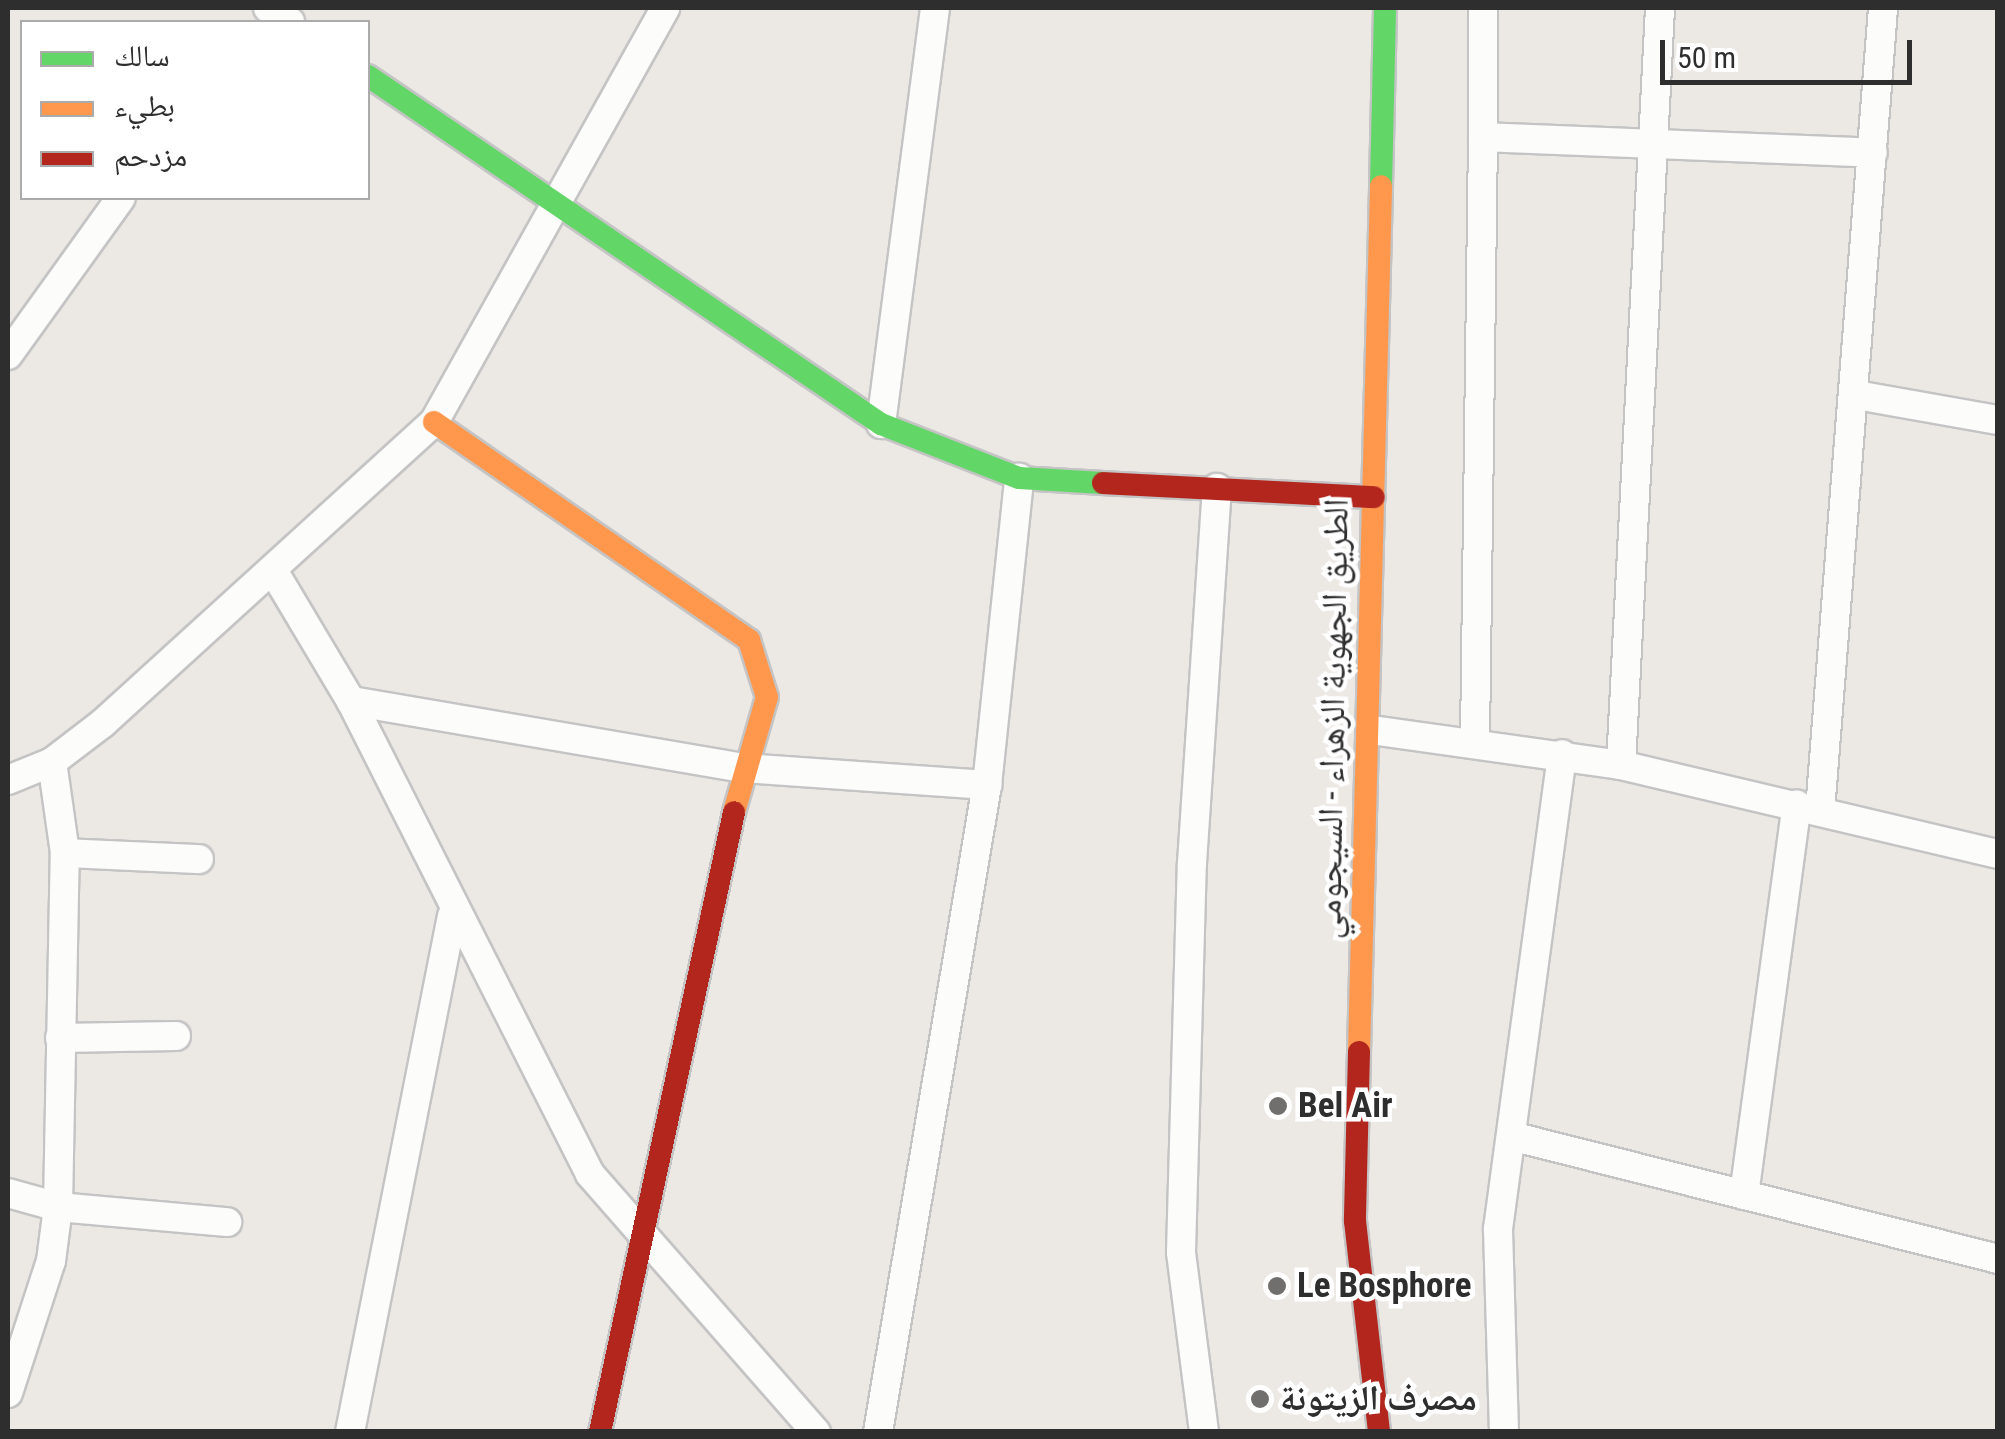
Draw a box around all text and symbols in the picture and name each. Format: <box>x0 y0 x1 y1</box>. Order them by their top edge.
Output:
legend <box>20 20 370 200</box>
scale bar <box>1665 20 1918 82</box>
text: سالك <box>114 38 170 73</box>
text: 50 m <box>1677 40 1736 75</box>
text: بطيء <box>114 88 175 123</box>
text: مزدحم <box>114 138 187 173</box>
street label: الطريق الجهوية الزهراء - السيجومي <box>1308 498 1358 940</box>
place label: Bel Air <box>1298 1085 1393 1127</box>
marker: Bel Air <box>1267 1095 1289 1117</box>
place label: Le Bosphore <box>1297 1265 1471 1307</box>
marker: Le Bosphore <box>1266 1275 1288 1297</box>
place label: مصرف الزيتونة <box>1280 1378 1477 1420</box>
marker: مصرف الزيتونة <box>1249 1388 1271 1410</box>

